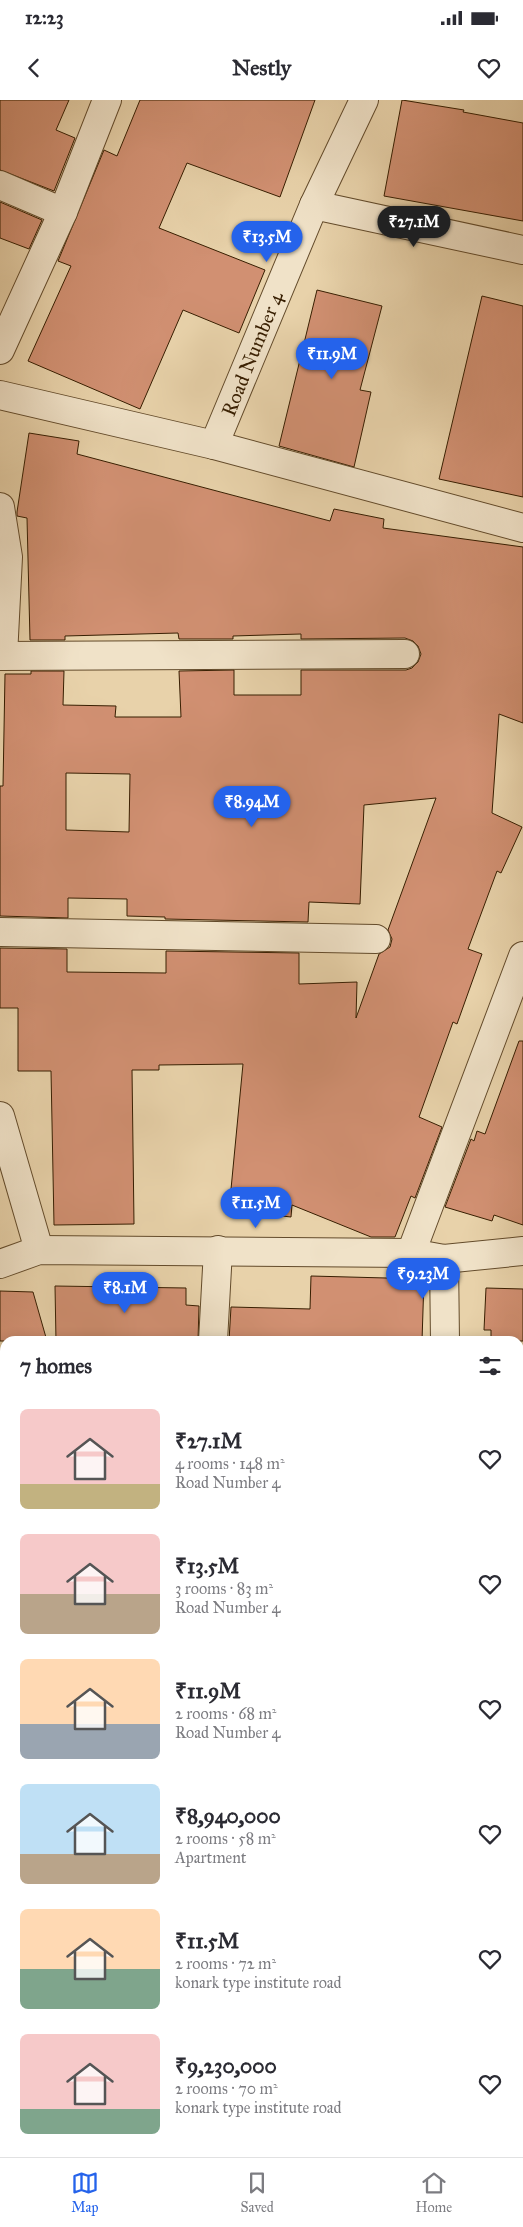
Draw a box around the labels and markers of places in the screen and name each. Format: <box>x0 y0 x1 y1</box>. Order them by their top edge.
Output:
pin: ₹27.1M <box>373 206 455 248</box>
pin: ₹13.5M <box>226 220 308 263</box>
pin: ₹11.9M <box>291 338 373 380</box>
pin: ₹8.94M <box>211 786 293 828</box>
pin: ₹11.5M <box>215 1186 297 1229</box>
pin: ₹9.23M <box>382 1258 464 1300</box>
pin: ₹8.1M <box>90 1272 160 1314</box>

